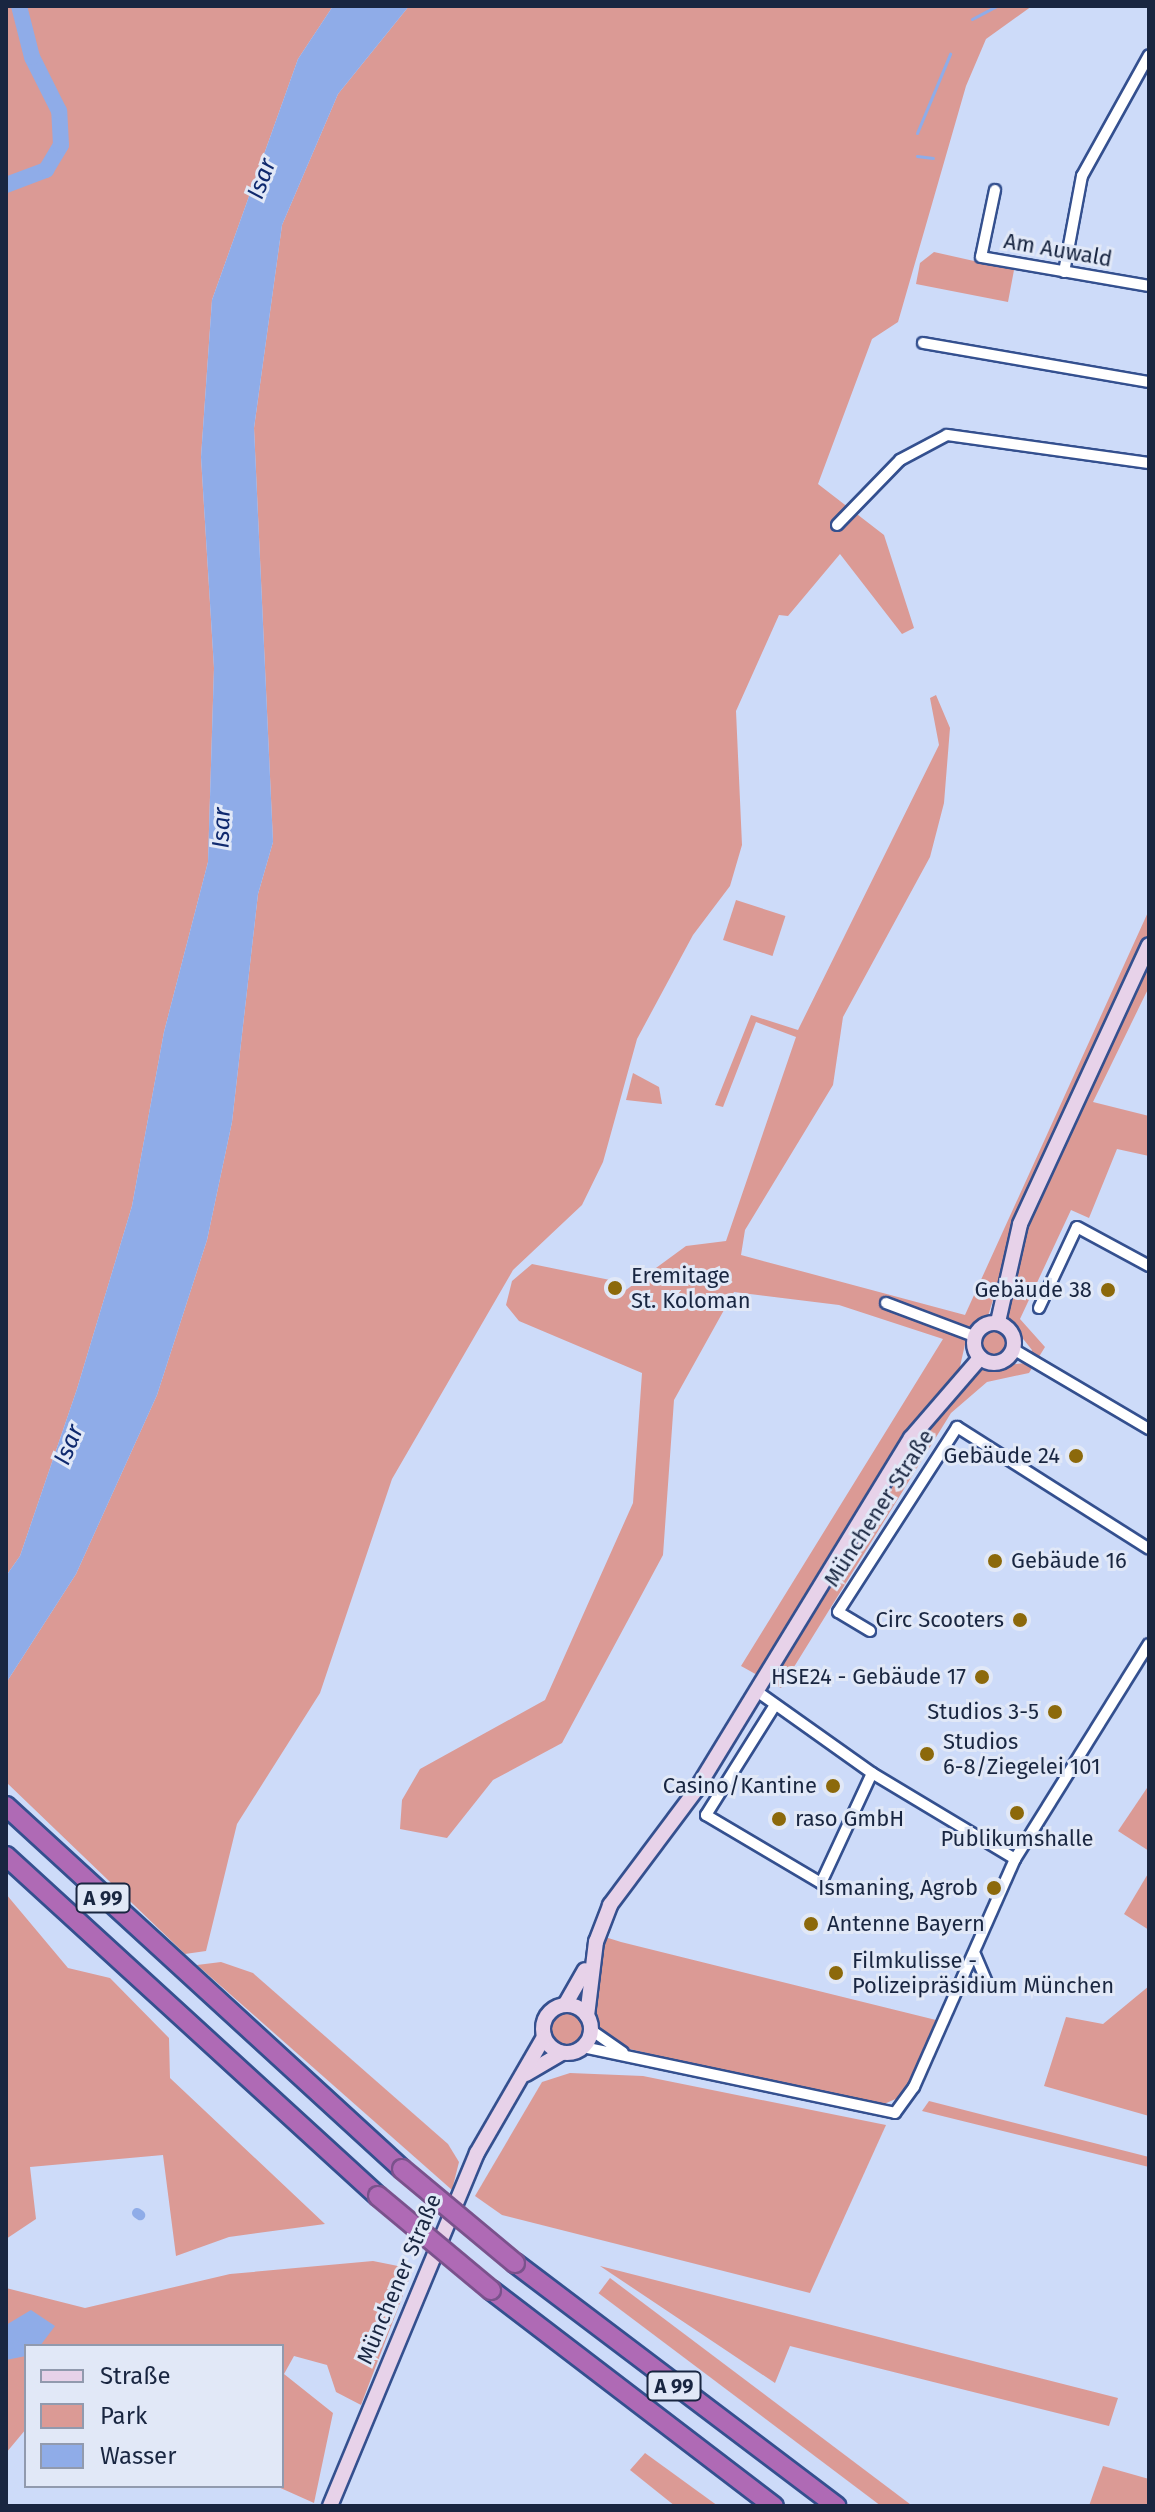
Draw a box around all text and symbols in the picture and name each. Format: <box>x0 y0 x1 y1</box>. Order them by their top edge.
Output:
water label: Isar <box>241 155 283 203</box>
street label: Am Auwald <box>1002 227 1114 273</box>
water label: Isar <box>207 807 237 849</box>
place label: Eremitage St. Koloman <box>631 1262 751 1314</box>
place label: Gebäude 38 <box>974 1277 1092 1303</box>
marker: Eremitage St. Koloman <box>606 1279 624 1297</box>
marker: Gebäude 38 <box>1099 1281 1117 1299</box>
water label: Isar <box>48 1421 90 1469</box>
street label: Münchener Straße <box>818 1424 940 1592</box>
place label: Gebäude 24 <box>944 1443 1060 1469</box>
marker: Gebäude 24 <box>1067 1447 1085 1465</box>
place label: Gebäude 16 <box>1011 1548 1127 1574</box>
marker: Gebäude 16 <box>986 1552 1004 1570</box>
place label: Circ Scooters <box>875 1607 1004 1633</box>
marker: Circ Scooters <box>1011 1611 1029 1629</box>
place label: HSE24 - Gebäude 17 <box>771 1664 966 1690</box>
marker: HSE24 - Gebäude 17 <box>973 1668 991 1686</box>
place label: Studios 3-5 <box>927 1699 1039 1725</box>
marker: Studios 3-5 <box>1046 1703 1064 1721</box>
place label: Studios 6-8/Ziegelei 101 <box>943 1728 1101 1780</box>
marker: Studios 6-8/Ziegelei 101 <box>918 1745 936 1763</box>
place label: Casino/Kantine <box>663 1773 817 1799</box>
marker: Casino/Kantine <box>824 1777 842 1795</box>
marker: Publikumshalle <box>1008 1804 1026 1822</box>
place label: raso GmbH <box>795 1806 904 1832</box>
marker: raso GmbH <box>770 1810 788 1828</box>
place label: Publikumshalle <box>940 1826 1094 1852</box>
place label: Ismaning, Agrob <box>818 1875 978 1901</box>
marker: Ismaning, Agrob <box>985 1879 1003 1897</box>
road number: A 99 <box>75 1882 131 1914</box>
place label: Antenne Bayern <box>827 1911 985 1937</box>
marker: Antenne Bayern <box>802 1915 820 1933</box>
place label: Filmkulisse - Polizeipräsidium München <box>852 1947 1114 1998</box>
marker: Filmkulisse - Polizeipräsidium München <box>827 1964 845 1982</box>
street label: Münchener Straße <box>351 2190 447 2368</box>
legend <box>24 2344 284 2488</box>
text: Straße <box>100 2362 171 2390</box>
road number: A 99 <box>646 2370 702 2402</box>
text: Park <box>100 2402 147 2430</box>
text: Wasser <box>100 2442 176 2470</box>

